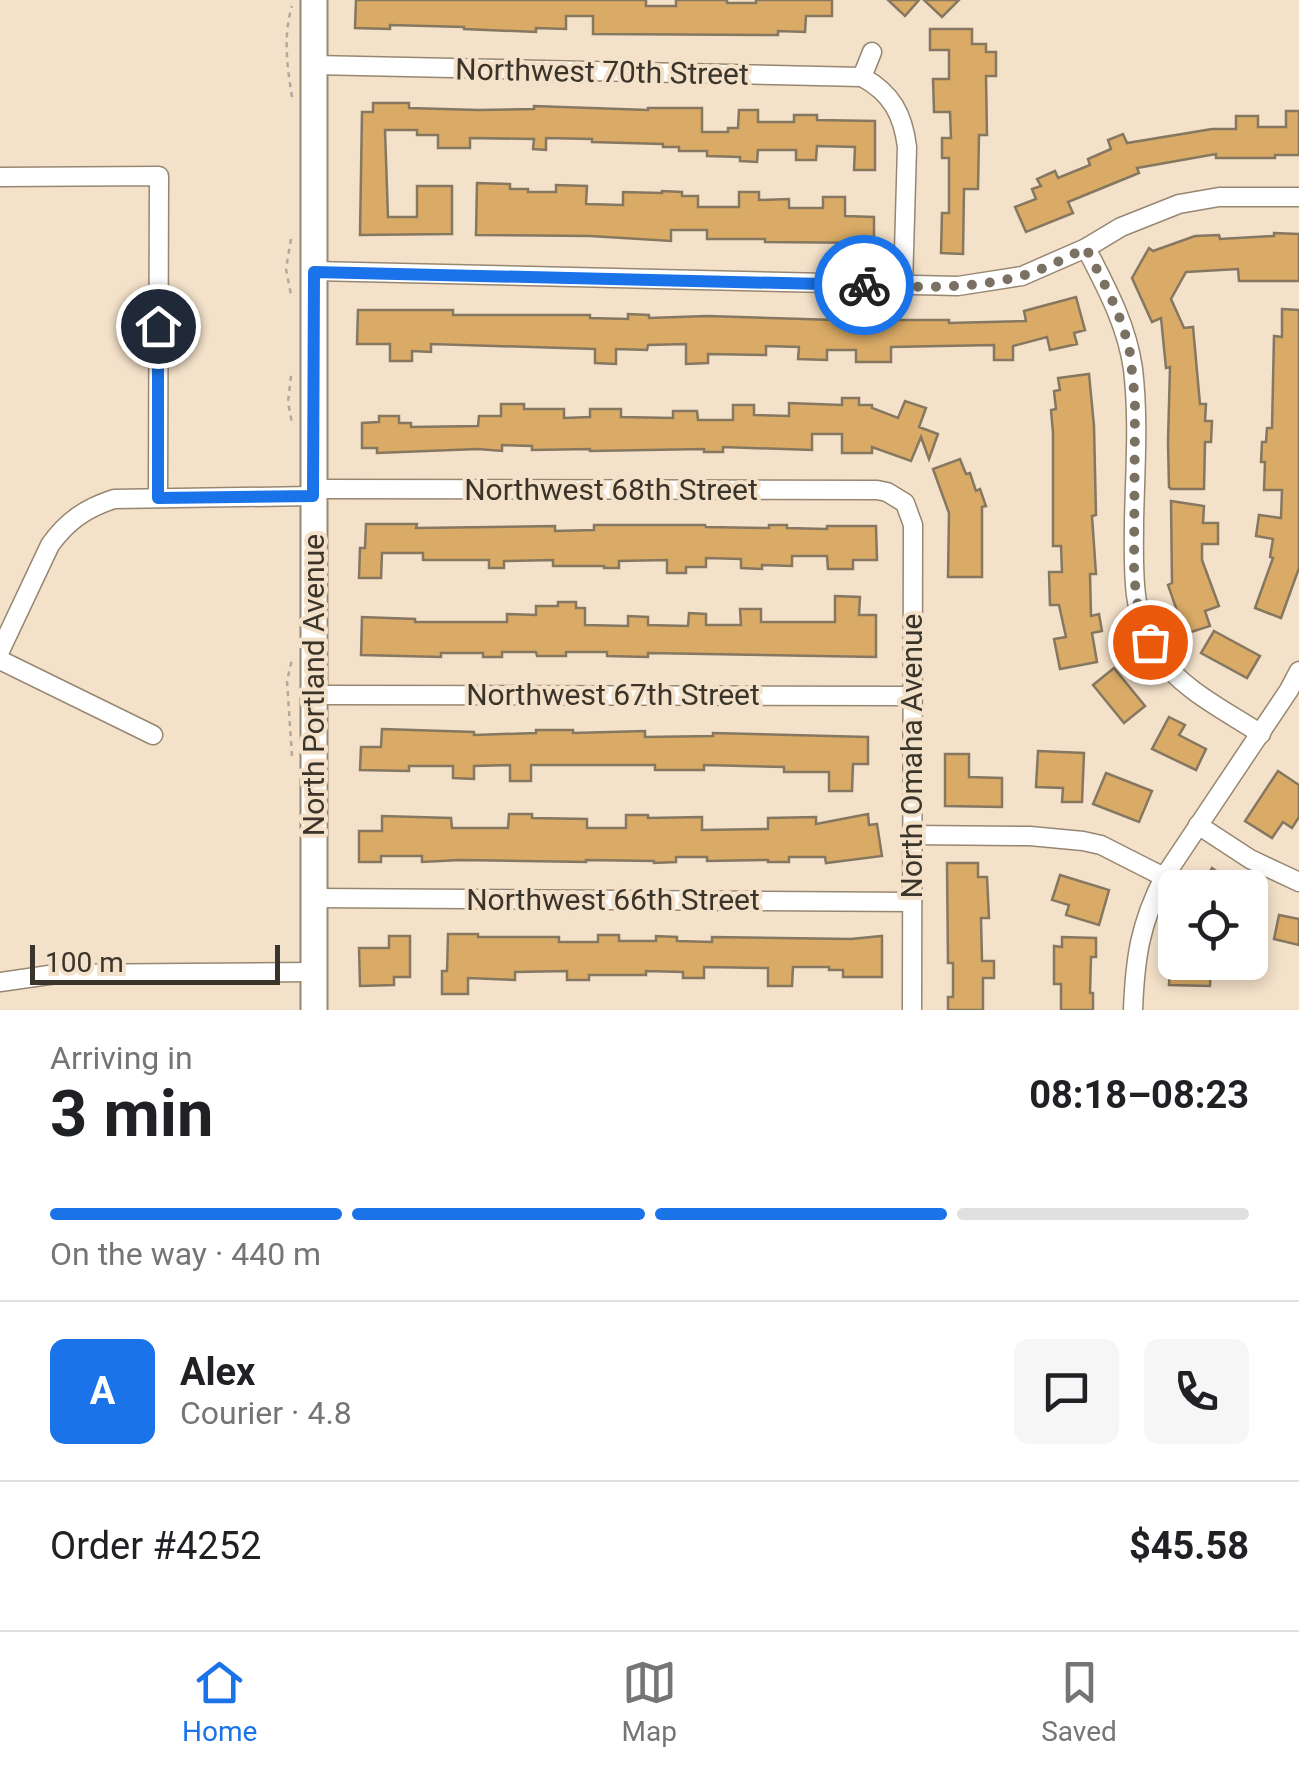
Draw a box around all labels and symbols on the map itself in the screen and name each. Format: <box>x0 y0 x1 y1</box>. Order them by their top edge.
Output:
street label: Northwest 70th Street <box>455 51 749 92</box>
courier <box>814 235 914 335</box>
pin <box>116 284 201 369</box>
street label: Northwest 68th Street <box>464 472 758 507</box>
street label: North Portland Avenue <box>296 534 331 836</box>
pin <box>1108 600 1193 685</box>
street label: North Omaha Avenue <box>894 614 929 898</box>
street label: Northwest 67th Street <box>466 677 760 712</box>
street label: Northwest 66th Street <box>466 882 760 917</box>
scale bar <box>30 940 280 984</box>

